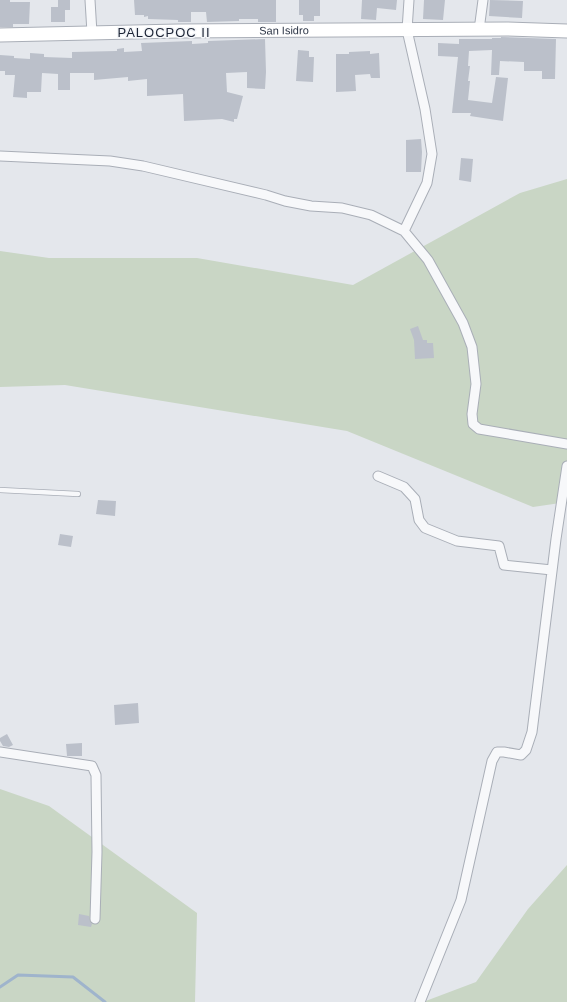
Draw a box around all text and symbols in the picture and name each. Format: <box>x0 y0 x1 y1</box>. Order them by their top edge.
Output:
street label: San Isidro <box>259 24 309 37</box>
district label: PALOCPOC II <box>117 25 211 40</box>

